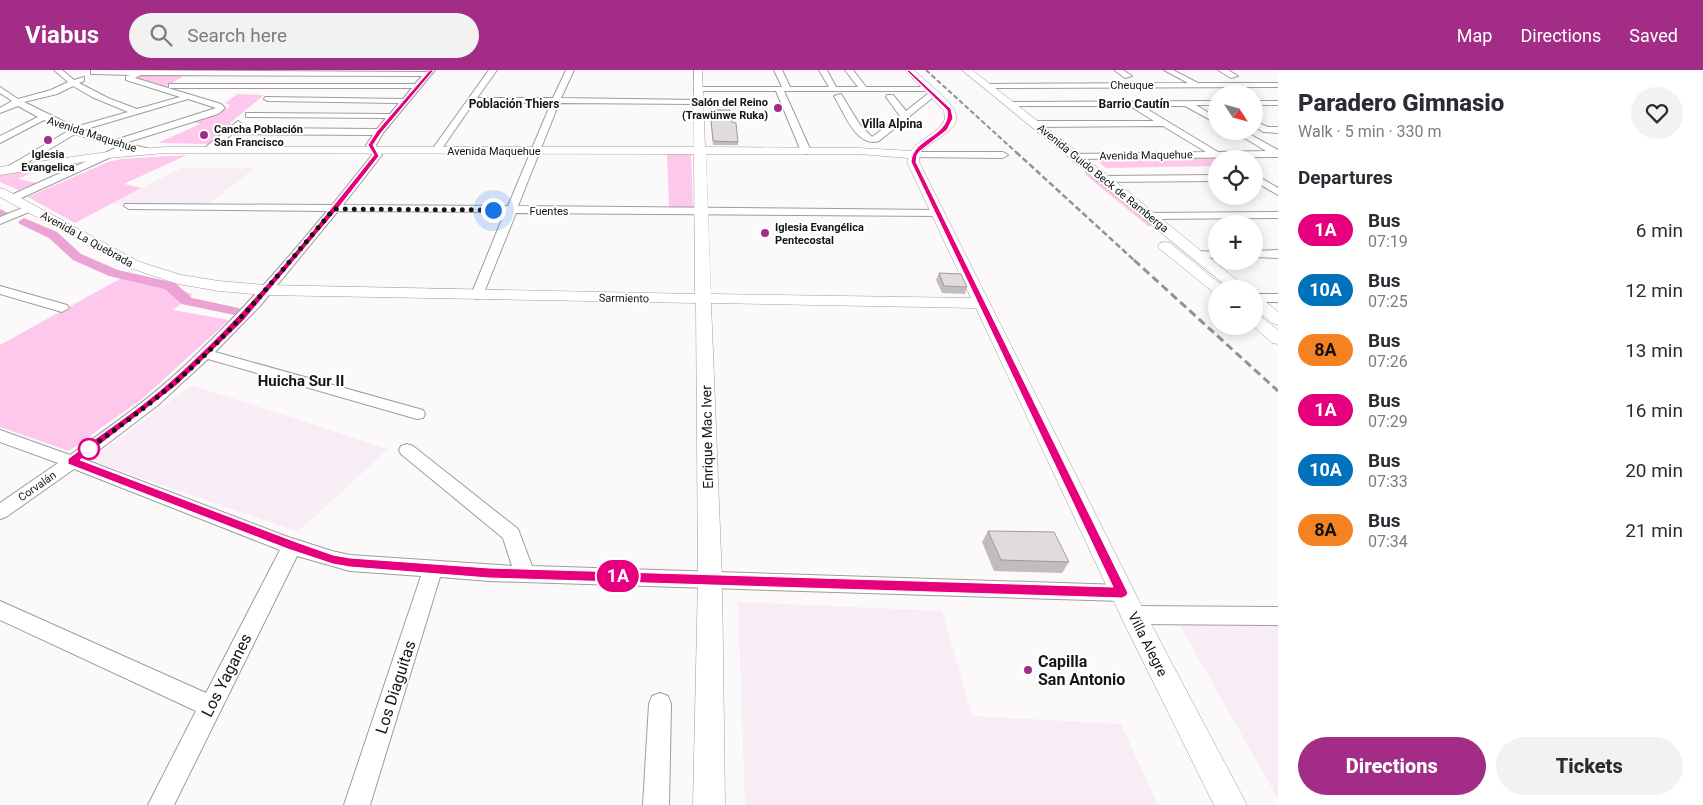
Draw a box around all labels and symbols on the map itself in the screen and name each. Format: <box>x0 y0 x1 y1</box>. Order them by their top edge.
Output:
street label: Cheuque <box>1110 79 1154 92</box>
north arrow <box>1208 85 1262 140</box>
place label: Salón del Reino (Trawünwe Ruka) <box>682 96 768 122</box>
district label: Población Thiers <box>469 97 559 111</box>
district label: Barrio Cautín <box>1099 97 1170 111</box>
marker: Salón del Reino (Trawünwe Ruka) <box>772 102 784 114</box>
street label: Avenida Maquehue <box>45 114 138 155</box>
district label: Villa Alpina <box>861 117 923 131</box>
street label: Avenida Guido Beck de Ramberga <box>1035 121 1171 235</box>
place label: Cancha Población San Francisco <box>214 123 303 149</box>
marker: Cancha Población San Francisco <box>198 129 210 141</box>
marker: Iglesia Evangelica <box>42 134 54 146</box>
street label: Avenida Maquehue <box>447 145 541 158</box>
place label: Iglesia Evangelica <box>21 148 75 174</box>
street label: Avenida Maquehue <box>1099 148 1193 163</box>
your location <box>481 198 506 223</box>
street label: Fuentes <box>529 205 569 218</box>
street label: Avenida La Quebrada <box>38 209 135 270</box>
place label: Iglesia Evangélica Pentecostal <box>775 221 864 247</box>
marker: Iglesia Evangélica Pentecostal <box>759 227 771 239</box>
street label: Sarmiento <box>599 292 649 305</box>
district label: Huicha Sur II <box>258 372 344 390</box>
street label: Enrique Mac Iver <box>698 385 716 489</box>
unlabelled marker <box>78 438 100 460</box>
street label: Corvalán <box>16 469 59 504</box>
line badge: 1A <box>596 560 640 592</box>
street label: Villa Alegre <box>1125 609 1171 679</box>
street label: Los Yaganes <box>197 630 256 720</box>
street label: Los Diaguitas <box>371 638 419 736</box>
place label: Capilla San Antonio <box>1038 652 1125 689</box>
marker: Capilla San Antonio <box>1022 664 1034 676</box>

